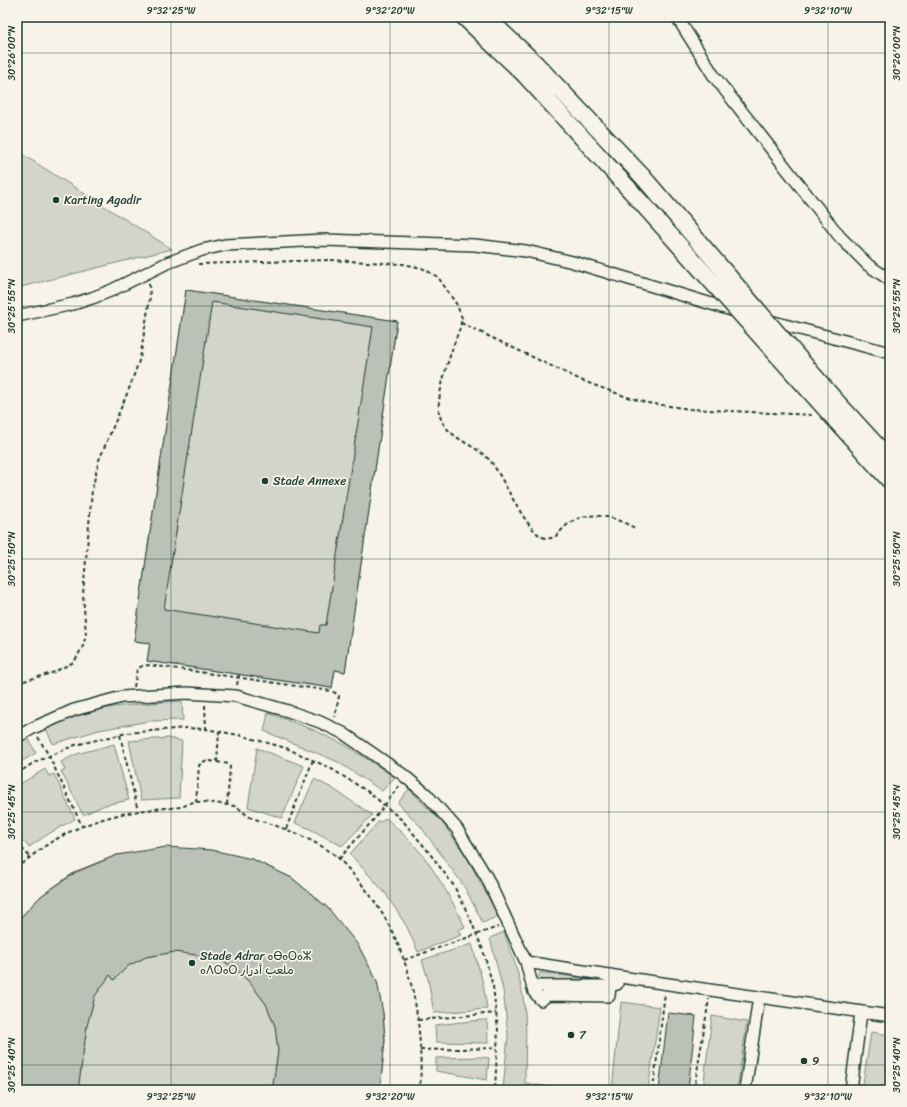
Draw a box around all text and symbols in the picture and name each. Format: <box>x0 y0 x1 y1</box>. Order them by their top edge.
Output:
text: 9°32'25"W <box>146 2 196 20</box>
text: 9°32'20"W <box>365 2 415 20</box>
text: 9°32'15"W <box>585 2 633 20</box>
text: 9°32'10"W <box>804 2 852 20</box>
text: 30°26'00"N <box>3 25 21 80</box>
text: 30°26'00"N <box>888 25 906 80</box>
place label: Karting Agadir <box>64 189 142 211</box>
marker: Karting Agadir <box>51 195 61 205</box>
text: 30°25'55"N <box>3 278 21 334</box>
text: 30°25'55"N <box>888 278 906 334</box>
place label: Stade Annexe <box>273 470 346 492</box>
marker: Stade Annexe <box>260 476 270 486</box>
text: 30°25'50"N <box>3 531 21 587</box>
text: 30°25'50"N <box>888 531 906 587</box>
text: 30°25'45"N <box>3 784 21 840</box>
text: 30°25'45"N <box>888 784 906 840</box>
place label: Stade Adrar ⴰⴱⴰⵔⴰⵣ ⴰⴷⵔⴰⵔ ملعب أدرار <box>200 945 312 981</box>
marker: Stade Adrar ⴰⴱⴰⵔⴰⵣ ⴰⴷⵔⴰⵔ ملعب أدرار <box>187 958 197 968</box>
place label: 7 <box>579 1024 587 1046</box>
marker: 7 <box>566 1030 576 1040</box>
text: 30°25'40"N <box>3 1037 21 1093</box>
text: 30°25'40"N <box>888 1037 906 1093</box>
place label: 9 <box>812 1050 819 1072</box>
marker: 9 <box>799 1056 809 1066</box>
text: 9°32'25"W <box>146 1088 196 1106</box>
text: 9°32'20"W <box>365 1088 415 1106</box>
text: 9°32'15"W <box>585 1088 633 1106</box>
text: 9°32'10"W <box>804 1088 852 1106</box>

